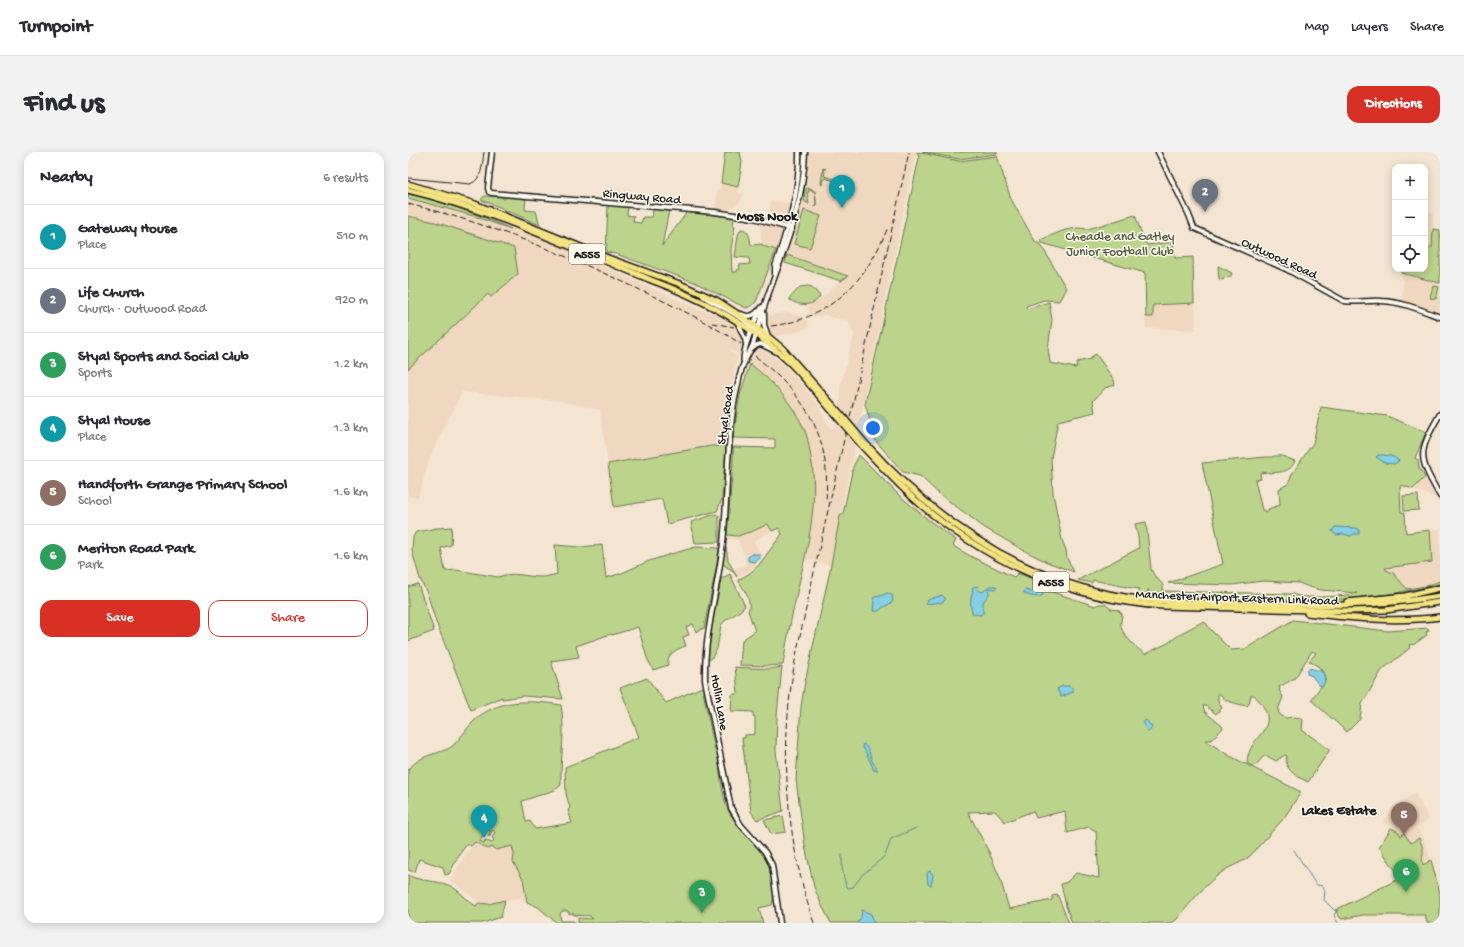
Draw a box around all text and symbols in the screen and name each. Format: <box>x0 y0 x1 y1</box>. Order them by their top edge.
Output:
text: Turnpoint <box>20 16 92 39</box>
text: Map <box>1305 19 1329 36</box>
text: Layers <box>1351 19 1388 36</box>
text: Share <box>1410 19 1444 36</box>
button: Directions <box>1347 86 1440 123</box>
text: Find us <box>24 88 104 121</box>
map controls <box>1392 164 1428 272</box>
button: + <box>1392 164 1428 200</box>
text: Nearby <box>40 168 93 188</box>
text: 6 results <box>323 171 368 186</box>
pin: 1 <box>829 175 855 208</box>
pin: 2 <box>1192 179 1218 212</box>
street label: Ringway Road <box>602 187 683 208</box>
button: − <box>1392 200 1428 236</box>
district label: Moss Nook <box>737 209 799 226</box>
text: Gateway House <box>78 220 177 238</box>
text: 1 <box>50 229 56 244</box>
text: 510 m <box>336 229 368 244</box>
park label: Cheadle and Gatley Junior Football Club <box>1065 230 1175 260</box>
street label: Outwood Road <box>1239 235 1320 284</box>
button: locate <box>1392 236 1428 272</box>
text: Place <box>78 238 106 253</box>
road number: A555 <box>569 244 605 264</box>
text: Life Church <box>78 284 144 302</box>
text: 2 <box>50 293 56 308</box>
text: 920 m <box>335 293 368 308</box>
text: Church · Outwood Road <box>78 302 206 317</box>
text: Styal Sports and Social Club <box>78 348 249 366</box>
text: 3 <box>50 357 56 372</box>
text: 1.2 km <box>334 357 368 372</box>
text: Sports <box>78 366 112 381</box>
street label: Styal Road <box>715 384 738 446</box>
text: Styal House <box>78 412 150 430</box>
your location <box>863 418 883 438</box>
text: 4 <box>50 421 56 436</box>
text: 1.3 km <box>334 421 368 436</box>
text: Place <box>78 430 106 445</box>
text: Handforth Grange Primary School <box>78 476 287 494</box>
text: 5 <box>50 485 56 500</box>
text: 1.6 km <box>334 485 368 500</box>
text: School <box>78 494 112 509</box>
text: Meriton Road Park <box>78 540 194 558</box>
text: 6 <box>50 549 56 564</box>
text: 1.6 km <box>334 549 368 564</box>
text: Park <box>78 558 103 573</box>
road number: A555 <box>1033 572 1069 592</box>
street label: Manchester Airport Eastern Link Road <box>1135 587 1340 610</box>
button: Save <box>40 600 200 637</box>
button: Share <box>208 600 368 637</box>
street label: Hollin Lane <box>706 673 731 732</box>
pin: 5 <box>1391 802 1417 835</box>
district label: Lakes Estate <box>1301 803 1377 820</box>
pin: 4 <box>471 805 497 838</box>
pin: 6 <box>1393 859 1419 892</box>
pin: 3 <box>689 880 715 913</box>

